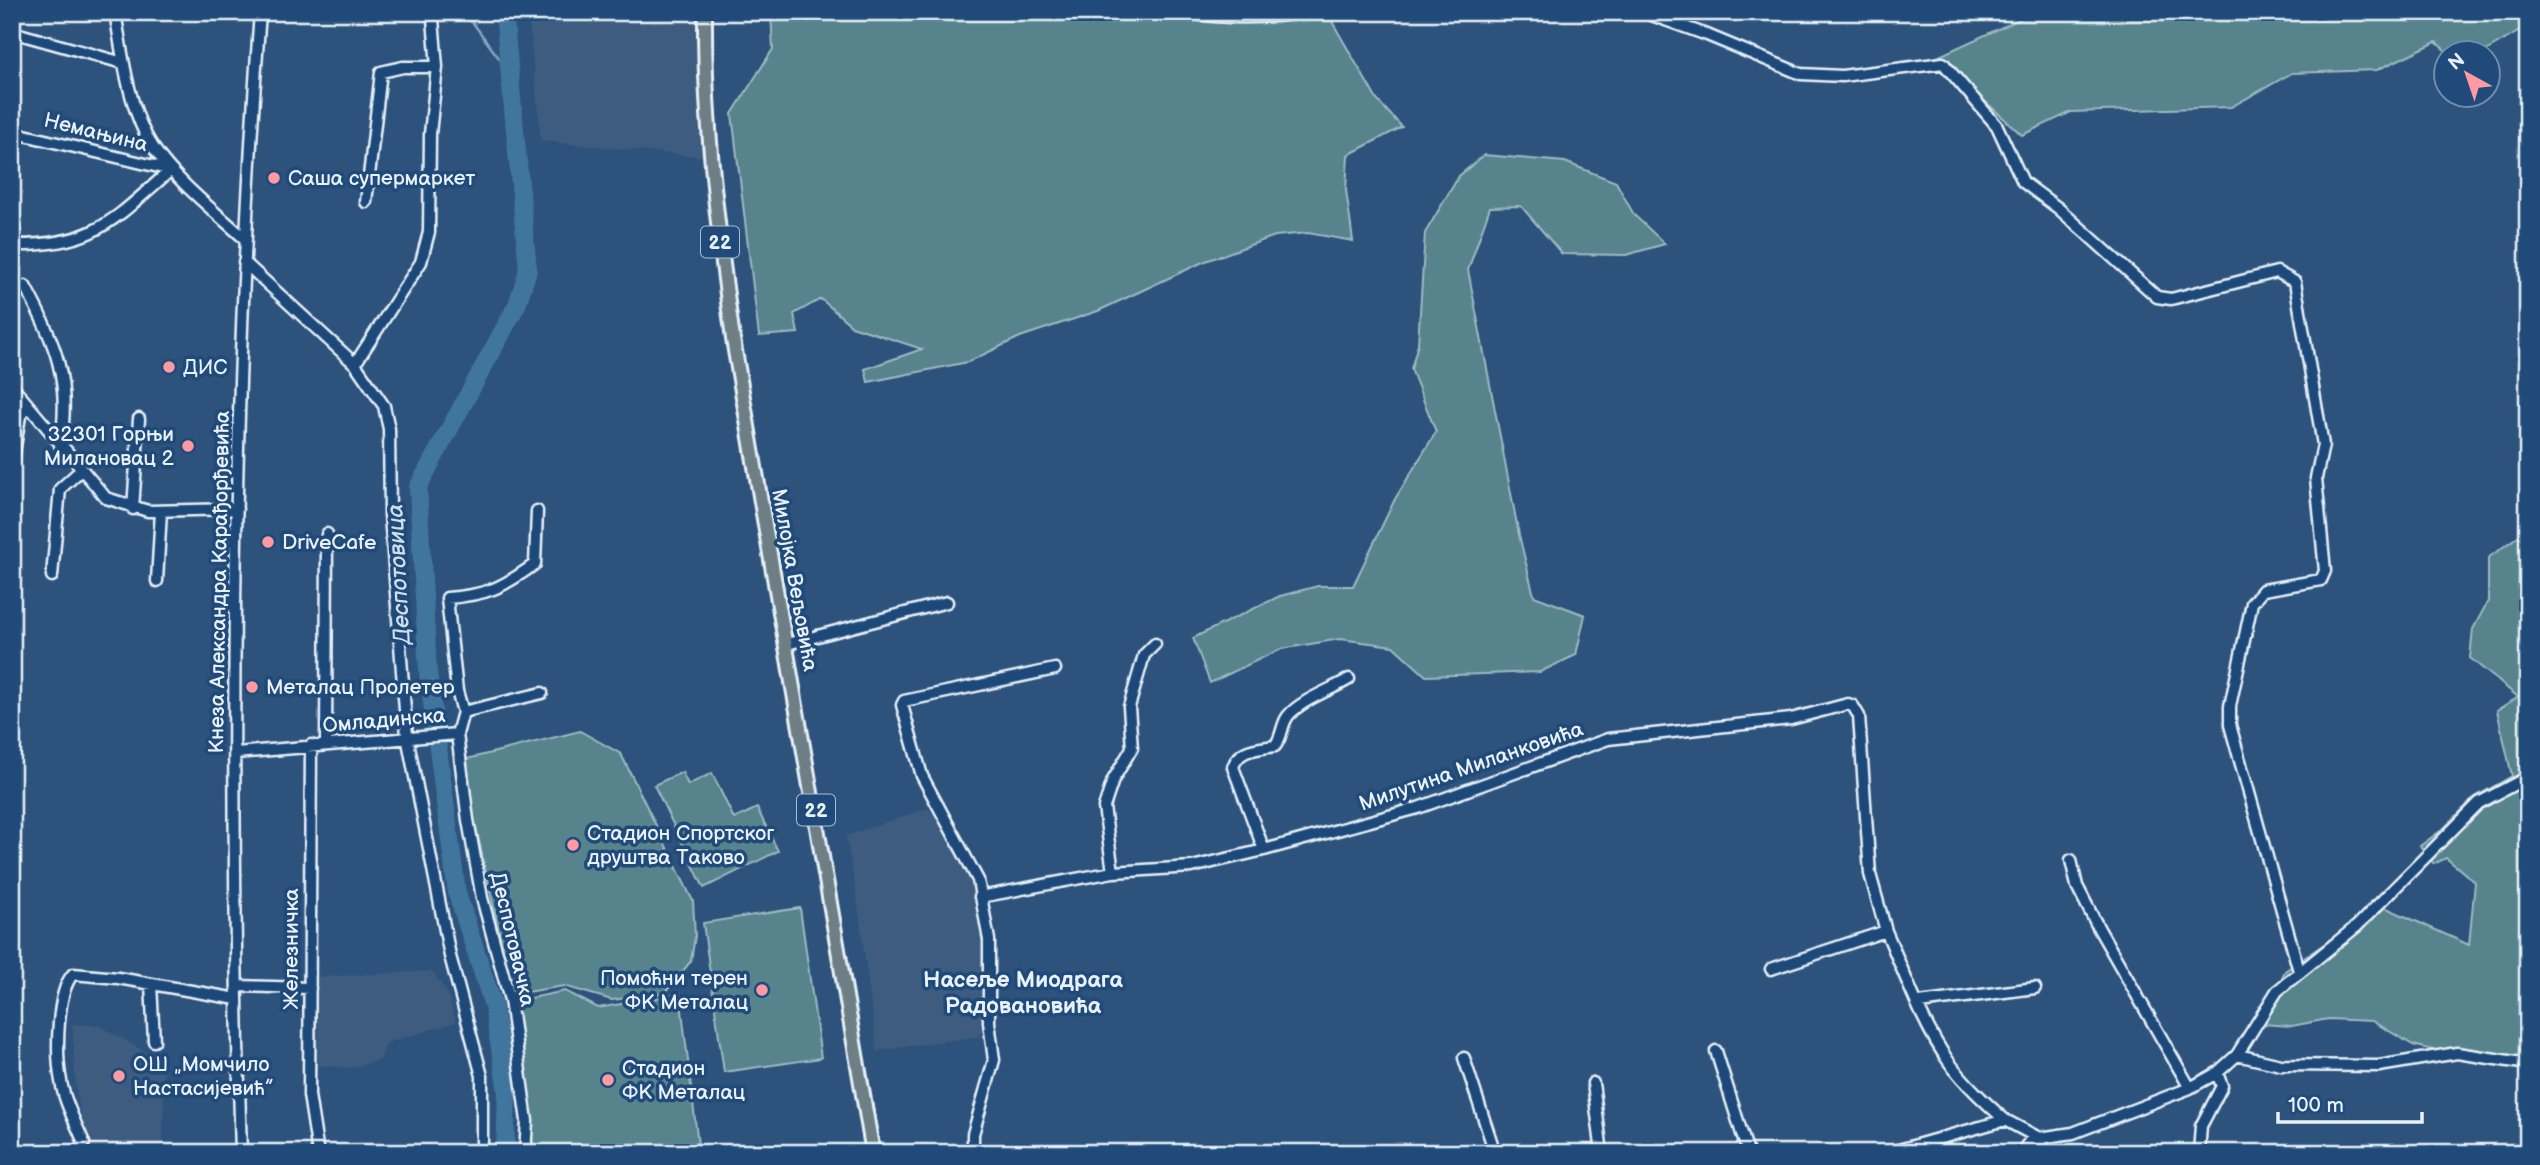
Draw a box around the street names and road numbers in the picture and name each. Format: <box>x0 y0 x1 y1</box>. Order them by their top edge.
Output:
street label: Немањина <box>41 108 151 158</box>
road number: 22 <box>701 226 739 258</box>
street label: Кнеза Александра Карађорђевића <box>204 410 235 754</box>
street label: Милојка Вељовића <box>766 487 823 674</box>
street label: Омладинска <box>322 703 447 738</box>
street label: Милутина Миланковића <box>1356 716 1587 817</box>
road number: 22 <box>797 794 835 825</box>
street label: Деспотовачка <box>485 869 540 1009</box>
street label: Железничка <box>279 888 304 1010</box>

